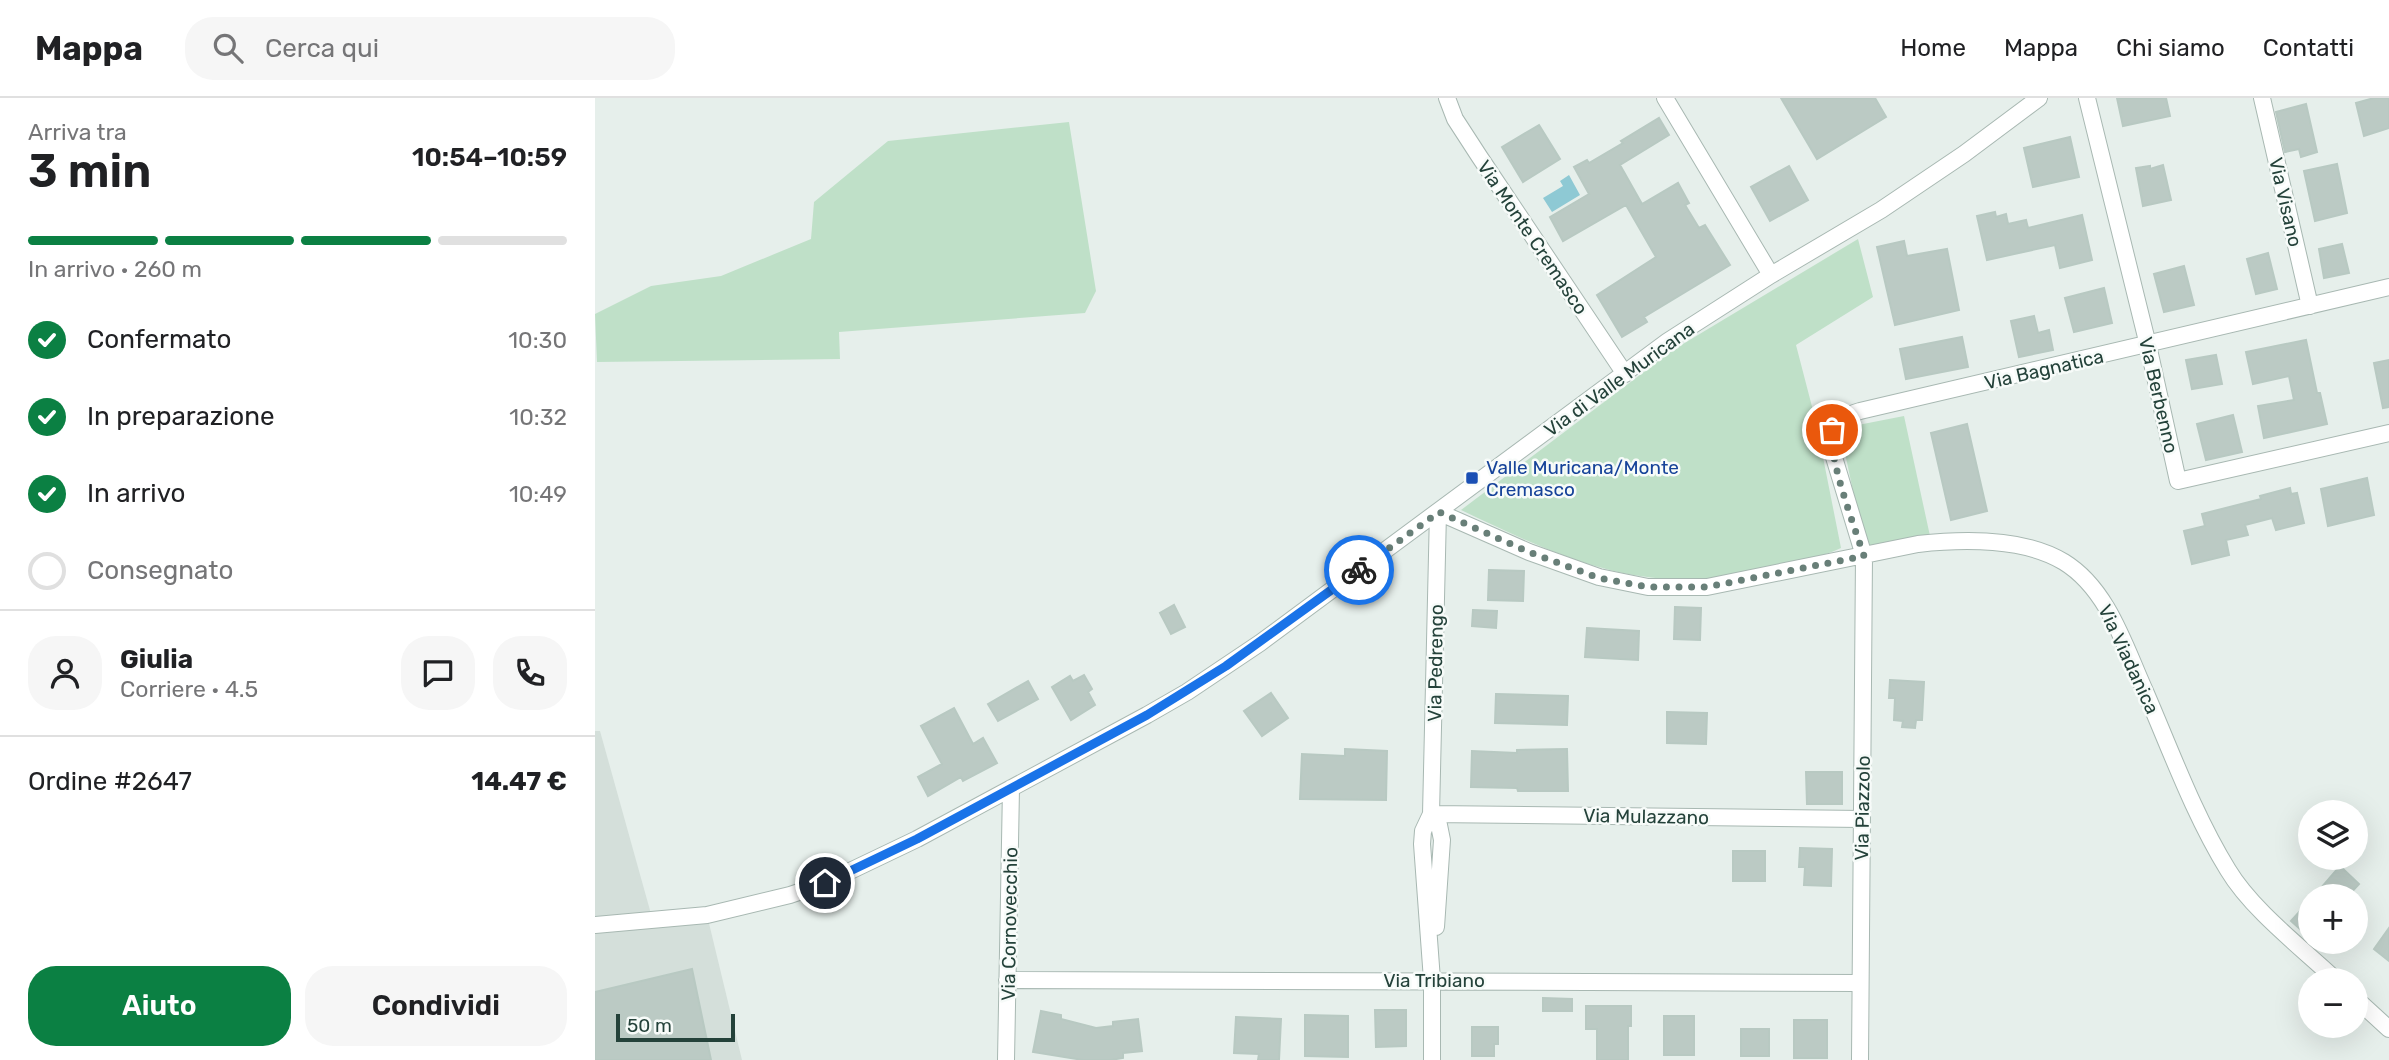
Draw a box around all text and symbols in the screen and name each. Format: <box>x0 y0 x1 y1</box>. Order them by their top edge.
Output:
search box <box>185 17 675 80</box>
text: Mappa <box>35 29 143 68</box>
icon: search <box>209 29 247 67</box>
text: Cerca qui <box>265 33 379 64</box>
text: Home <box>1900 34 1966 62</box>
text: Mappa <box>2004 34 2078 62</box>
text: Chi siamo <box>2116 34 2225 62</box>
text: Contatti <box>2263 34 2354 62</box>
text: Arriva tra <box>28 118 127 146</box>
text: 10:54–10:59 <box>412 142 567 173</box>
text: 3 min <box>28 144 151 199</box>
street label: Via Visano <box>2264 155 2307 249</box>
street label: Via Monte Cremasco <box>1472 156 1593 319</box>
text: In arrivo · 260 m <box>28 255 202 283</box>
street label: Via di Valle Muricana <box>1540 317 1699 442</box>
icon: check <box>28 321 66 359</box>
text: Confermato <box>87 324 231 355</box>
text: 10:30 <box>508 326 567 354</box>
street label: Via Berbenno <box>2134 335 2183 455</box>
street label: Via Bagnatica <box>1982 345 2106 394</box>
icon: check <box>28 398 66 436</box>
pin <box>1802 400 1862 460</box>
text: In preparazione <box>87 401 275 432</box>
text: 10:32 <box>509 403 567 431</box>
icon: bag <box>1813 411 1851 449</box>
place label: Valle Muricana/Monte Cremasco <box>1486 456 1679 501</box>
marker: Valle Muricana/Monte Cremasco <box>1464 470 1480 486</box>
icon: check <box>28 475 66 513</box>
text: In arrivo <box>87 478 185 509</box>
text: 10:49 <box>509 480 567 508</box>
courier <box>1324 535 1394 605</box>
icon: bike <box>1340 551 1378 589</box>
text: Consegnato <box>87 555 233 586</box>
street label: Via Viadanica <box>2093 601 2164 718</box>
street label: Via Pedrengo <box>1423 604 1448 722</box>
button: person <box>28 636 102 710</box>
button: chat <box>401 636 475 710</box>
button: phone <box>493 636 567 710</box>
text: Giulia <box>120 644 193 675</box>
text: Corriere · 4.5 <box>120 675 258 703</box>
street label: Via Piazzolo <box>1850 755 1875 861</box>
text: Ordine #2647 <box>28 766 192 797</box>
text: 14.47 € <box>471 766 567 797</box>
map controls <box>2298 800 2368 1038</box>
button: layers <box>2298 800 2368 870</box>
street label: Via Mulazzano <box>1583 804 1709 829</box>
street label: Via Cornovecchio <box>997 847 1022 1001</box>
pin <box>795 853 855 913</box>
icon: home <box>806 864 844 902</box>
button: + <box>2298 884 2368 954</box>
button: Aiuto <box>28 966 291 1046</box>
button: Condividi <box>305 966 567 1046</box>
button: − <box>2298 968 2368 1038</box>
street label: Via Tribiano <box>1383 969 1485 992</box>
scale bar <box>616 1011 735 1043</box>
text: 50 m <box>627 1014 672 1037</box>

